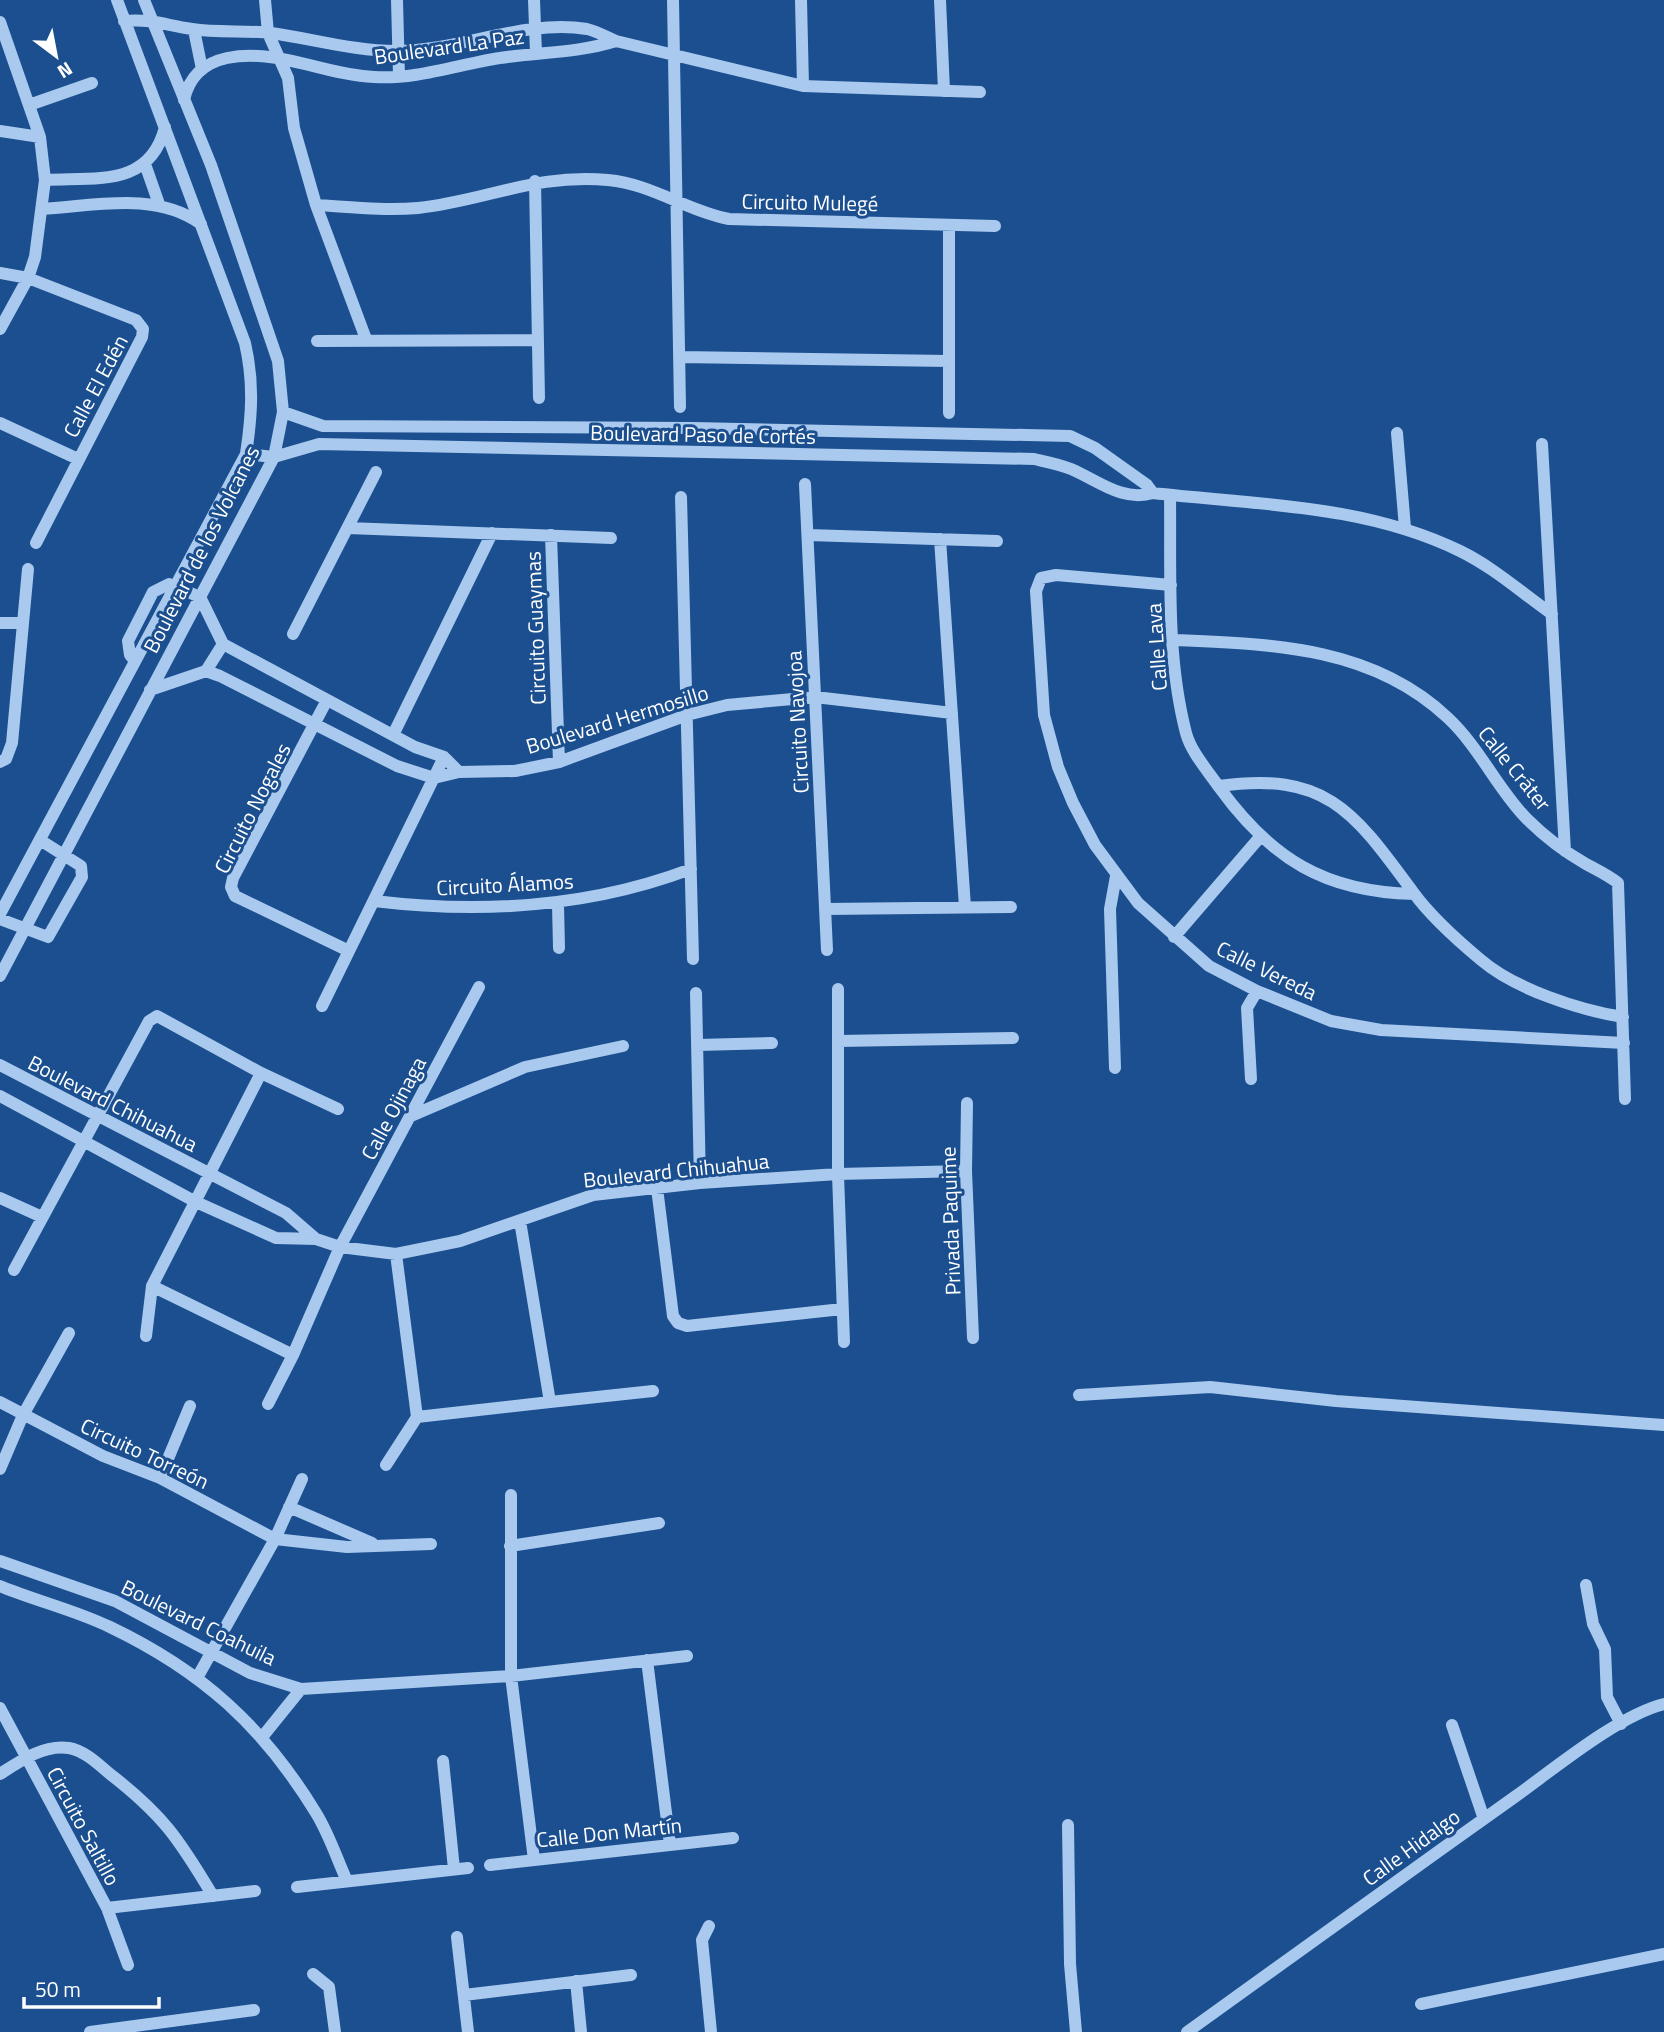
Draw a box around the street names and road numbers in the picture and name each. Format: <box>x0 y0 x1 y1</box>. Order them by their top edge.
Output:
street label: Boulevard La Paz <box>372 20 526 72</box>
street label: Circuito Mulegé <box>741 185 879 219</box>
street label: Calle El Edén <box>54 329 136 443</box>
street label: Boulevard Paso de Cortés <box>590 416 816 452</box>
street label: Boulevard de los Volcanes <box>135 440 267 658</box>
street label: Circuito Guaymas <box>516 551 554 705</box>
street label: Calle Lava <box>1137 602 1175 692</box>
street label: Circuito Navojoa <box>777 649 817 794</box>
street label: Boulevard Hermosillo <box>522 676 712 762</box>
street label: Calle Cráter <box>1471 719 1559 817</box>
street label: Circuito Nogales <box>205 737 299 879</box>
street label: Circuito Álamos <box>436 864 574 904</box>
street label: Calle Vereda <box>1211 932 1323 1008</box>
street label: Boulevard Chihuahua <box>22 1046 204 1160</box>
street label: Calle Ojinaga <box>352 1050 434 1165</box>
street label: Boulevard Chihuahua <box>581 1144 771 1196</box>
street label: Privada Paquime <box>931 1146 969 1296</box>
street label: Circuito Torreón <box>75 1409 215 1497</box>
street label: Boulevard Coahuila <box>116 1571 282 1674</box>
street label: Circuito Saltillo <box>39 1761 129 1891</box>
street label: Calle Hidalgo <box>1355 1801 1467 1893</box>
street label: Calle Don Martín <box>535 1808 683 1856</box>

